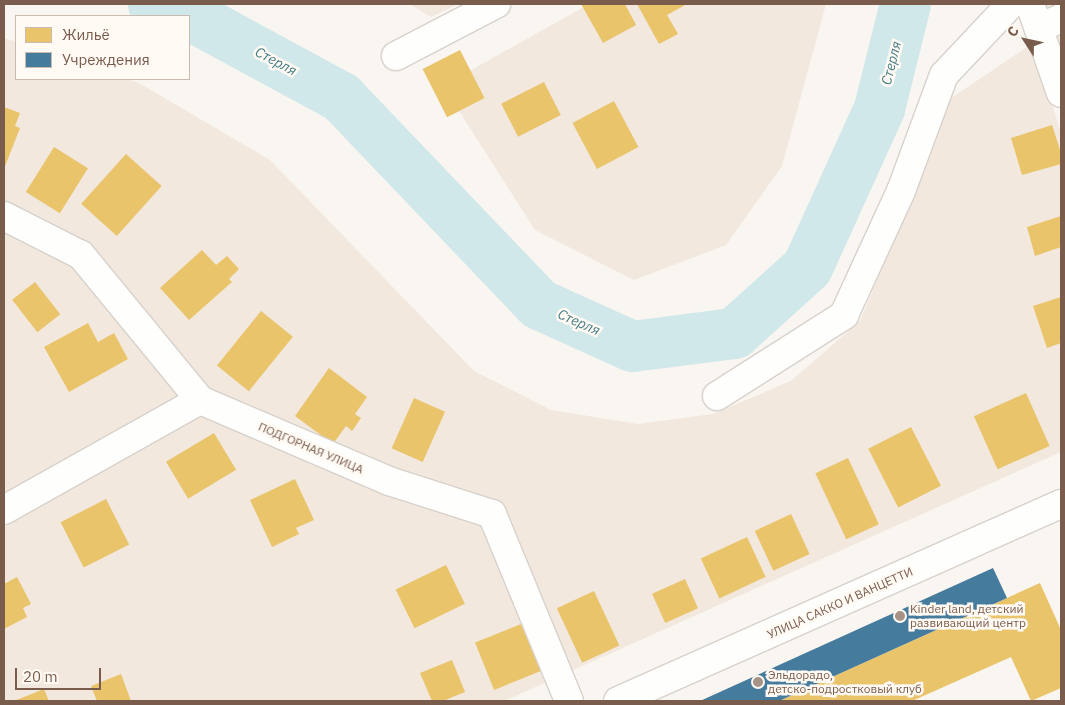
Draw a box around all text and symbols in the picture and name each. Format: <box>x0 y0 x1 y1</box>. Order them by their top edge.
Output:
legend <box>15 15 190 80</box>
north arrow <box>1000 15 1050 65</box>
text: С <box>1003 22 1023 40</box>
text: Жильё <box>62 25 110 44</box>
water label: Стерля <box>877 39 905 87</box>
water label: Стерля <box>252 43 300 79</box>
text: Учреждения <box>62 50 150 69</box>
water label: Стерля <box>555 305 603 339</box>
street label: ПОДГОРНАЯ УЛИЦА <box>256 419 366 477</box>
street label: УЛИЦА САККО И ВАНЦЕТТИ <box>765 564 915 642</box>
place label: Kinder land, детский развивающий центр <box>910 602 1026 630</box>
marker: Kinder land, детский развивающий центр <box>894 610 906 622</box>
scale bar <box>18 658 104 690</box>
text: 20 m <box>23 667 58 686</box>
place label: Эльдорадо, детско-подростковый клуб <box>768 668 922 696</box>
marker: Эльдорадо, детско-подростковый клуб <box>752 676 764 688</box>

